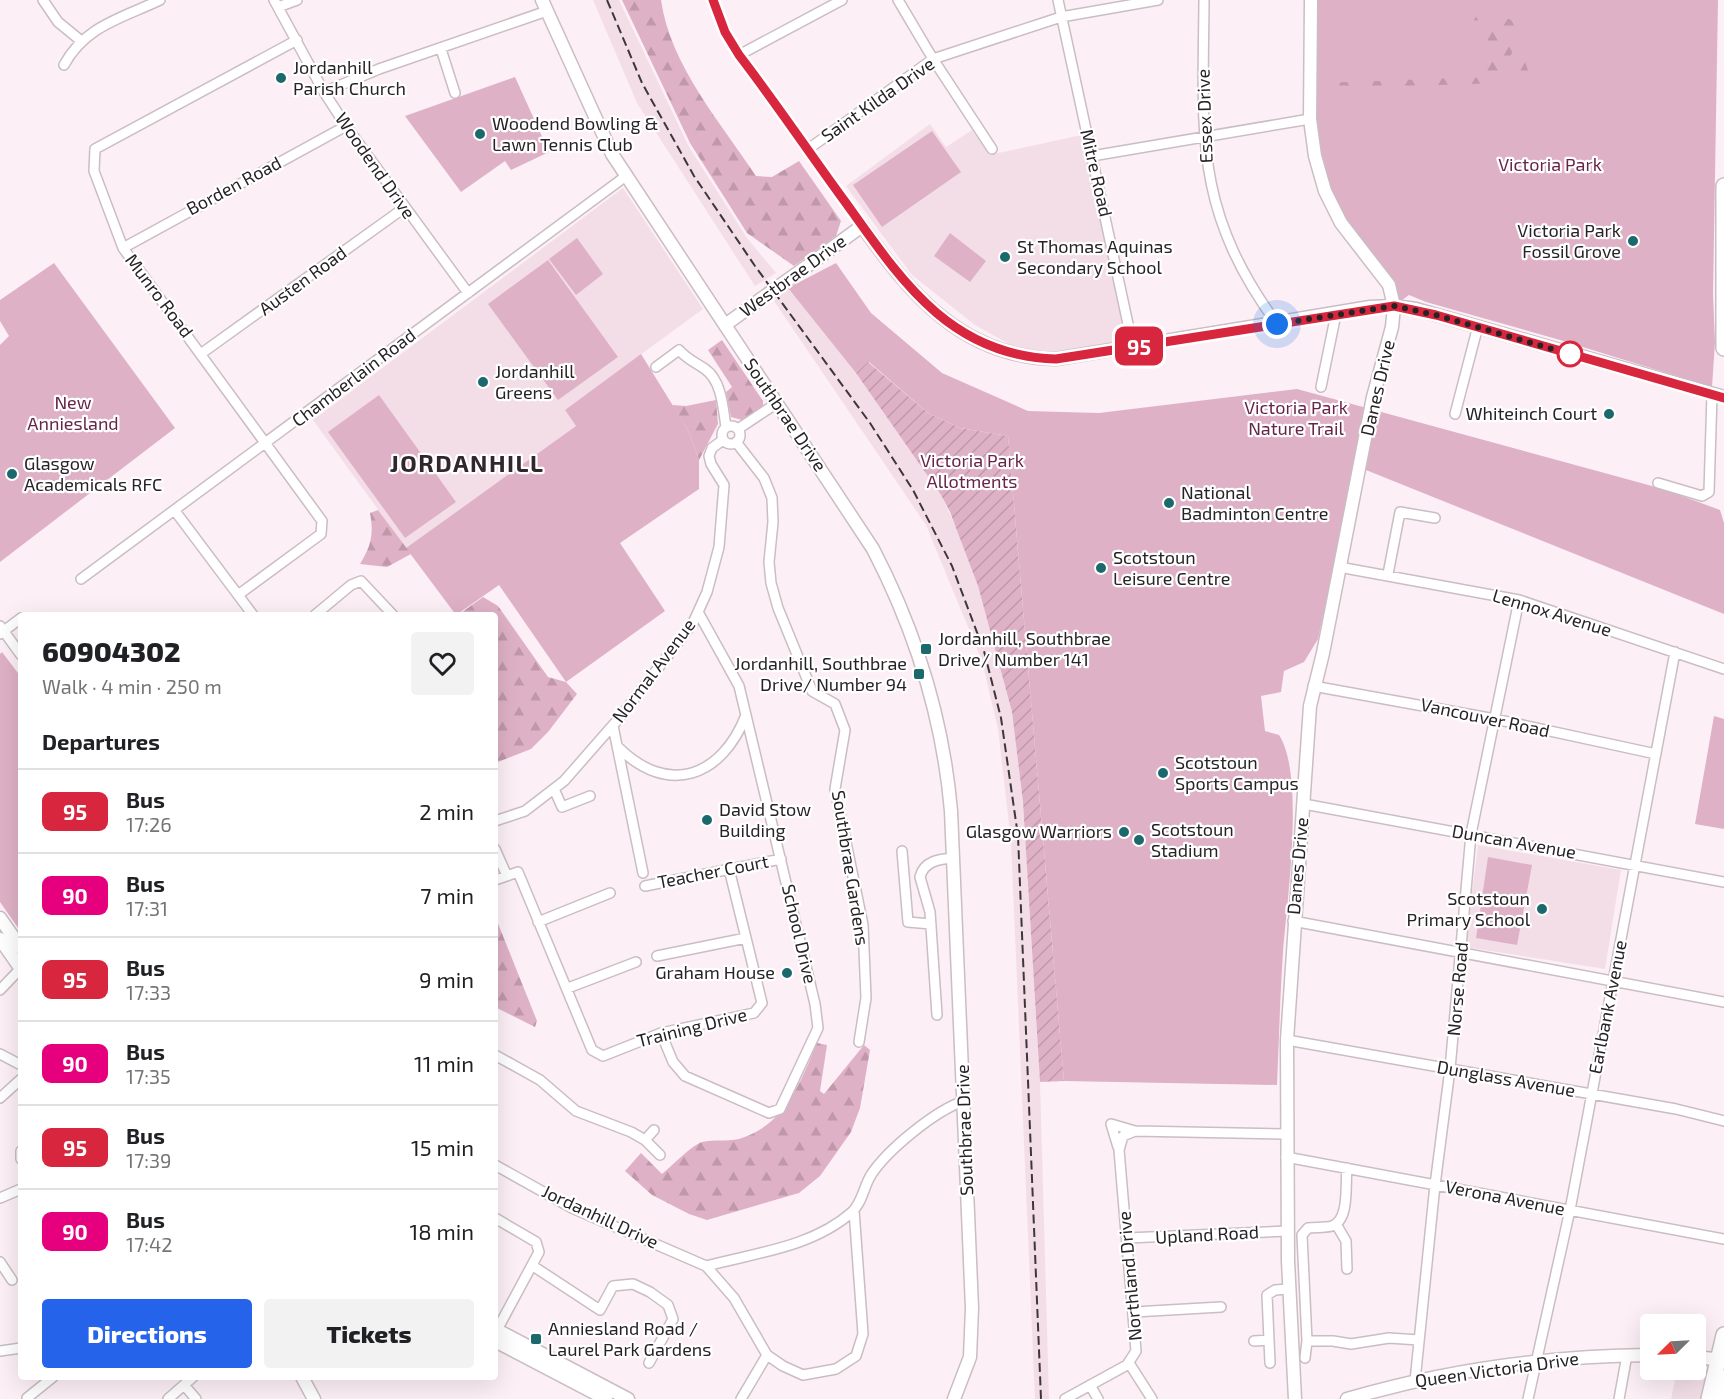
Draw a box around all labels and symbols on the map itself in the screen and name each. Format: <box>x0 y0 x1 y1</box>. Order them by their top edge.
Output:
street label: Saint Kilda Drive <box>817 52 938 146</box>
place label: Jordanhill Parish Church <box>293 56 406 99</box>
street label: Essex Drive <box>1191 69 1217 164</box>
marker: Jordanhill Parish Church <box>274 71 288 85</box>
street label: Woodend Drive <box>331 108 421 223</box>
place label: Woodend Bowling & Lawn Tennis Club <box>492 112 658 155</box>
marker: Woodend Bowling & Lawn Tennis Club <box>473 127 487 141</box>
street label: Mitre Road <box>1076 127 1118 219</box>
street label: Borden Road <box>182 151 285 219</box>
park label: Victoria Park <box>1498 153 1602 175</box>
place label: Victoria Park Fossil Grove <box>1517 219 1621 262</box>
street label: Westbrae Drive <box>735 229 850 321</box>
marker: Victoria Park Fossil Grove <box>1626 234 1640 248</box>
place label: St Thomas Aquinas Secondary School <box>1017 235 1173 278</box>
street label: Austen Road <box>254 241 351 319</box>
street label: Munro Road <box>121 249 198 342</box>
marker: St Thomas Aquinas Secondary School <box>998 250 1012 264</box>
your location <box>1262 309 1292 339</box>
street label: Chamberlain Road <box>287 324 420 431</box>
line badge: 95 <box>1112 326 1166 366</box>
street label: Danes Drive <box>1355 338 1399 438</box>
unlabelled marker <box>1557 341 1583 367</box>
street label: Southbrae Drive <box>740 354 832 475</box>
place label: Jordanhill Greens <box>495 360 575 403</box>
marker: Jordanhill Greens <box>476 375 490 389</box>
park label: New Anniesland <box>27 391 119 434</box>
park label: Victoria Park Nature Trail <box>1244 396 1348 439</box>
place label: Whiteinch Court <box>1465 402 1597 424</box>
marker: Whiteinch Court <box>1602 407 1616 421</box>
district label: JORDANHILL <box>390 448 544 477</box>
park label: Victoria Park Allotments <box>920 449 1024 492</box>
place label: Glasgow Academicals RFC <box>24 452 162 495</box>
marker: Glasgow Academicals RFC <box>5 467 19 481</box>
place label: National Badminton Centre <box>1181 481 1329 524</box>
marker: National Badminton Centre <box>1162 496 1176 510</box>
place label: Scotstoun Leisure Centre <box>1113 546 1230 589</box>
marker: Scotstoun Leisure Centre <box>1094 561 1108 575</box>
street label: Lennox Avenue <box>1490 584 1614 641</box>
street label: Normal Avenue <box>607 614 699 727</box>
place label: Jordanhill, Southbrae Drive/ Number 141 <box>938 627 1111 670</box>
marker: Jordanhill, Southbrae Drive/ Number 141 <box>919 642 933 656</box>
place label: Jordanhill, Southbrae Drive/ Number 94 <box>734 652 907 695</box>
marker: Jordanhill, Southbrae Drive/ Number 94 <box>912 667 926 681</box>
street label: Vancouver Road <box>1419 693 1552 741</box>
place label: Scotstoun Sports Campus <box>1175 751 1299 794</box>
marker: Scotstoun Sports Campus <box>1156 766 1170 780</box>
street label: Southbrae Gardens <box>828 789 874 947</box>
place label: David Stow Building <box>719 798 811 841</box>
marker: David Stow Building <box>700 813 714 827</box>
street label: Danes Drive <box>1282 816 1312 916</box>
place label: Scotstoun Stadium <box>1151 818 1234 861</box>
street label: Duncan Avenue <box>1450 819 1578 863</box>
place label: Glasgow Warriors <box>966 820 1112 842</box>
marker: Glasgow Warriors <box>1117 825 1131 839</box>
marker: Scotstoun Stadium <box>1132 833 1146 847</box>
street label: Teacher Court <box>655 849 770 893</box>
street label: School Drive <box>778 882 822 986</box>
place label: Scotstoun Primary School <box>1407 887 1531 930</box>
marker: Scotstoun Primary School <box>1535 902 1549 916</box>
street label: Earlbank Avenue <box>1583 938 1631 1076</box>
street label: Norse Road <box>1442 941 1472 1037</box>
place label: Graham House <box>655 961 775 983</box>
marker: Graham House <box>780 966 794 980</box>
street label: Training Drive <box>635 1003 749 1051</box>
street label: Dunglass Avenue <box>1435 1055 1577 1101</box>
street label: Southbrae Drive <box>951 1064 977 1196</box>
street label: Verona Avenue <box>1444 1175 1567 1219</box>
street label: Jordanhill Drive <box>539 1180 662 1253</box>
street label: Northland Drive <box>1112 1210 1146 1342</box>
street label: Upland Road <box>1154 1220 1259 1248</box>
north arrow <box>1640 1314 1706 1380</box>
place label: Anniesland Road / Laurel Park Gardens <box>548 1317 711 1360</box>
marker: Anniesland Road / Laurel Park Gardens <box>529 1332 543 1346</box>
street label: Queen Victoria Drive <box>1413 1347 1580 1391</box>

